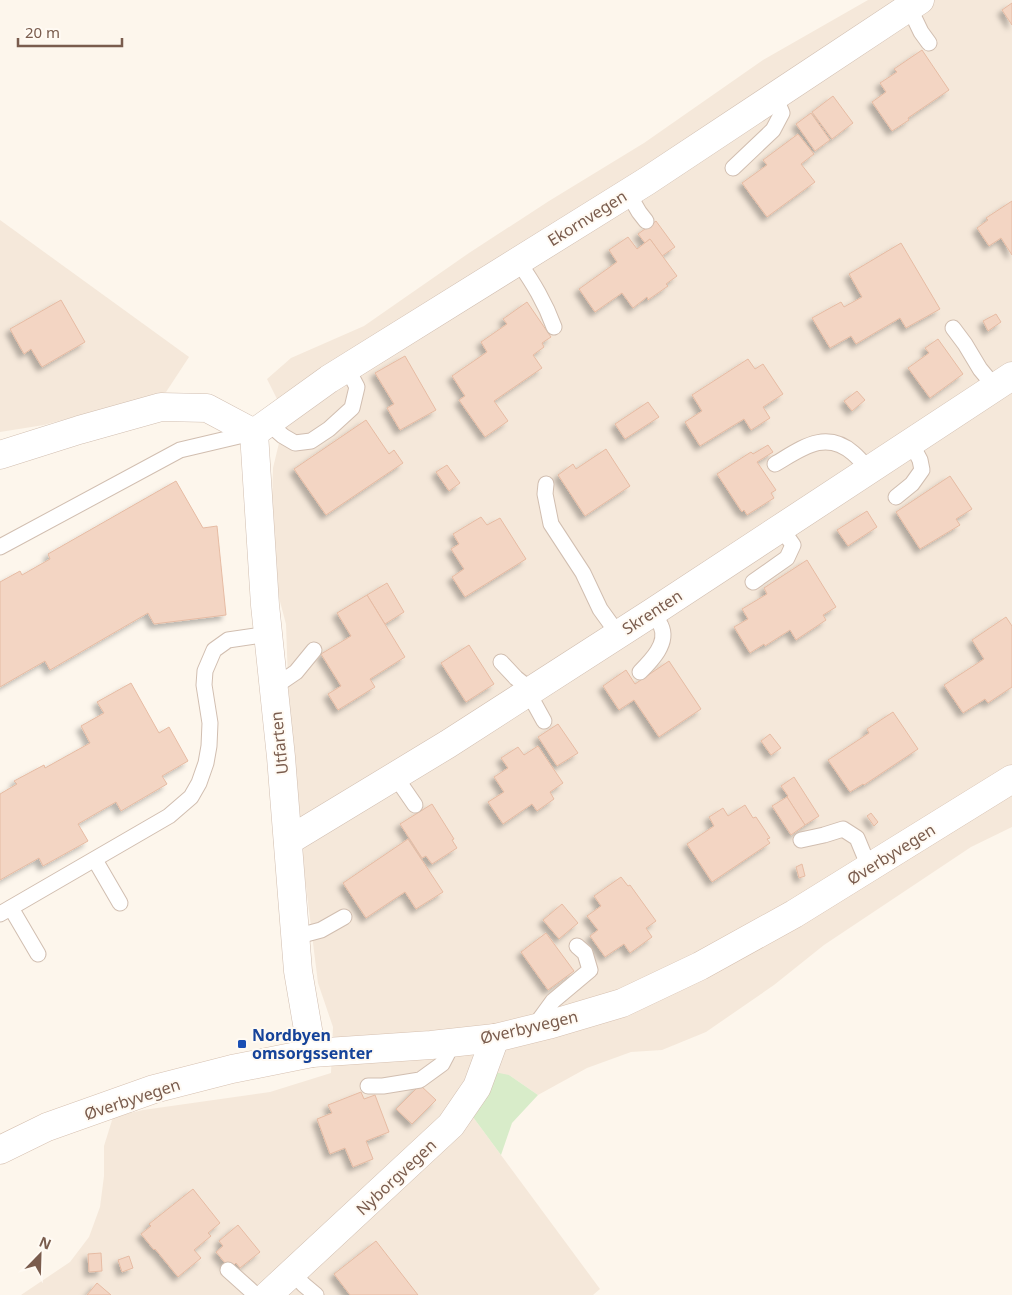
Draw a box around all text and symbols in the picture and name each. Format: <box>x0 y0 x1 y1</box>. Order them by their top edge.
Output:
scale bar <box>18 15 121 47</box>
text: 20 m <box>25 22 60 42</box>
street label: Ekornvegen <box>543 185 631 251</box>
street label: Skrenten <box>618 584 686 640</box>
street label: Utfarten <box>265 710 293 776</box>
street label: Øverbyvegen <box>843 818 939 890</box>
street label: Øverbyvegen <box>478 1005 580 1049</box>
place label: Nordbyen omsorgssenter <box>252 1024 372 1064</box>
marker: Nordbyen omsorgssenter <box>236 1038 248 1050</box>
street label: Øverbyvegen <box>81 1073 183 1125</box>
street label: Nyborgvegen <box>351 1134 441 1220</box>
north arrow <box>15 1230 65 1280</box>
text: N <box>36 1232 54 1254</box>

